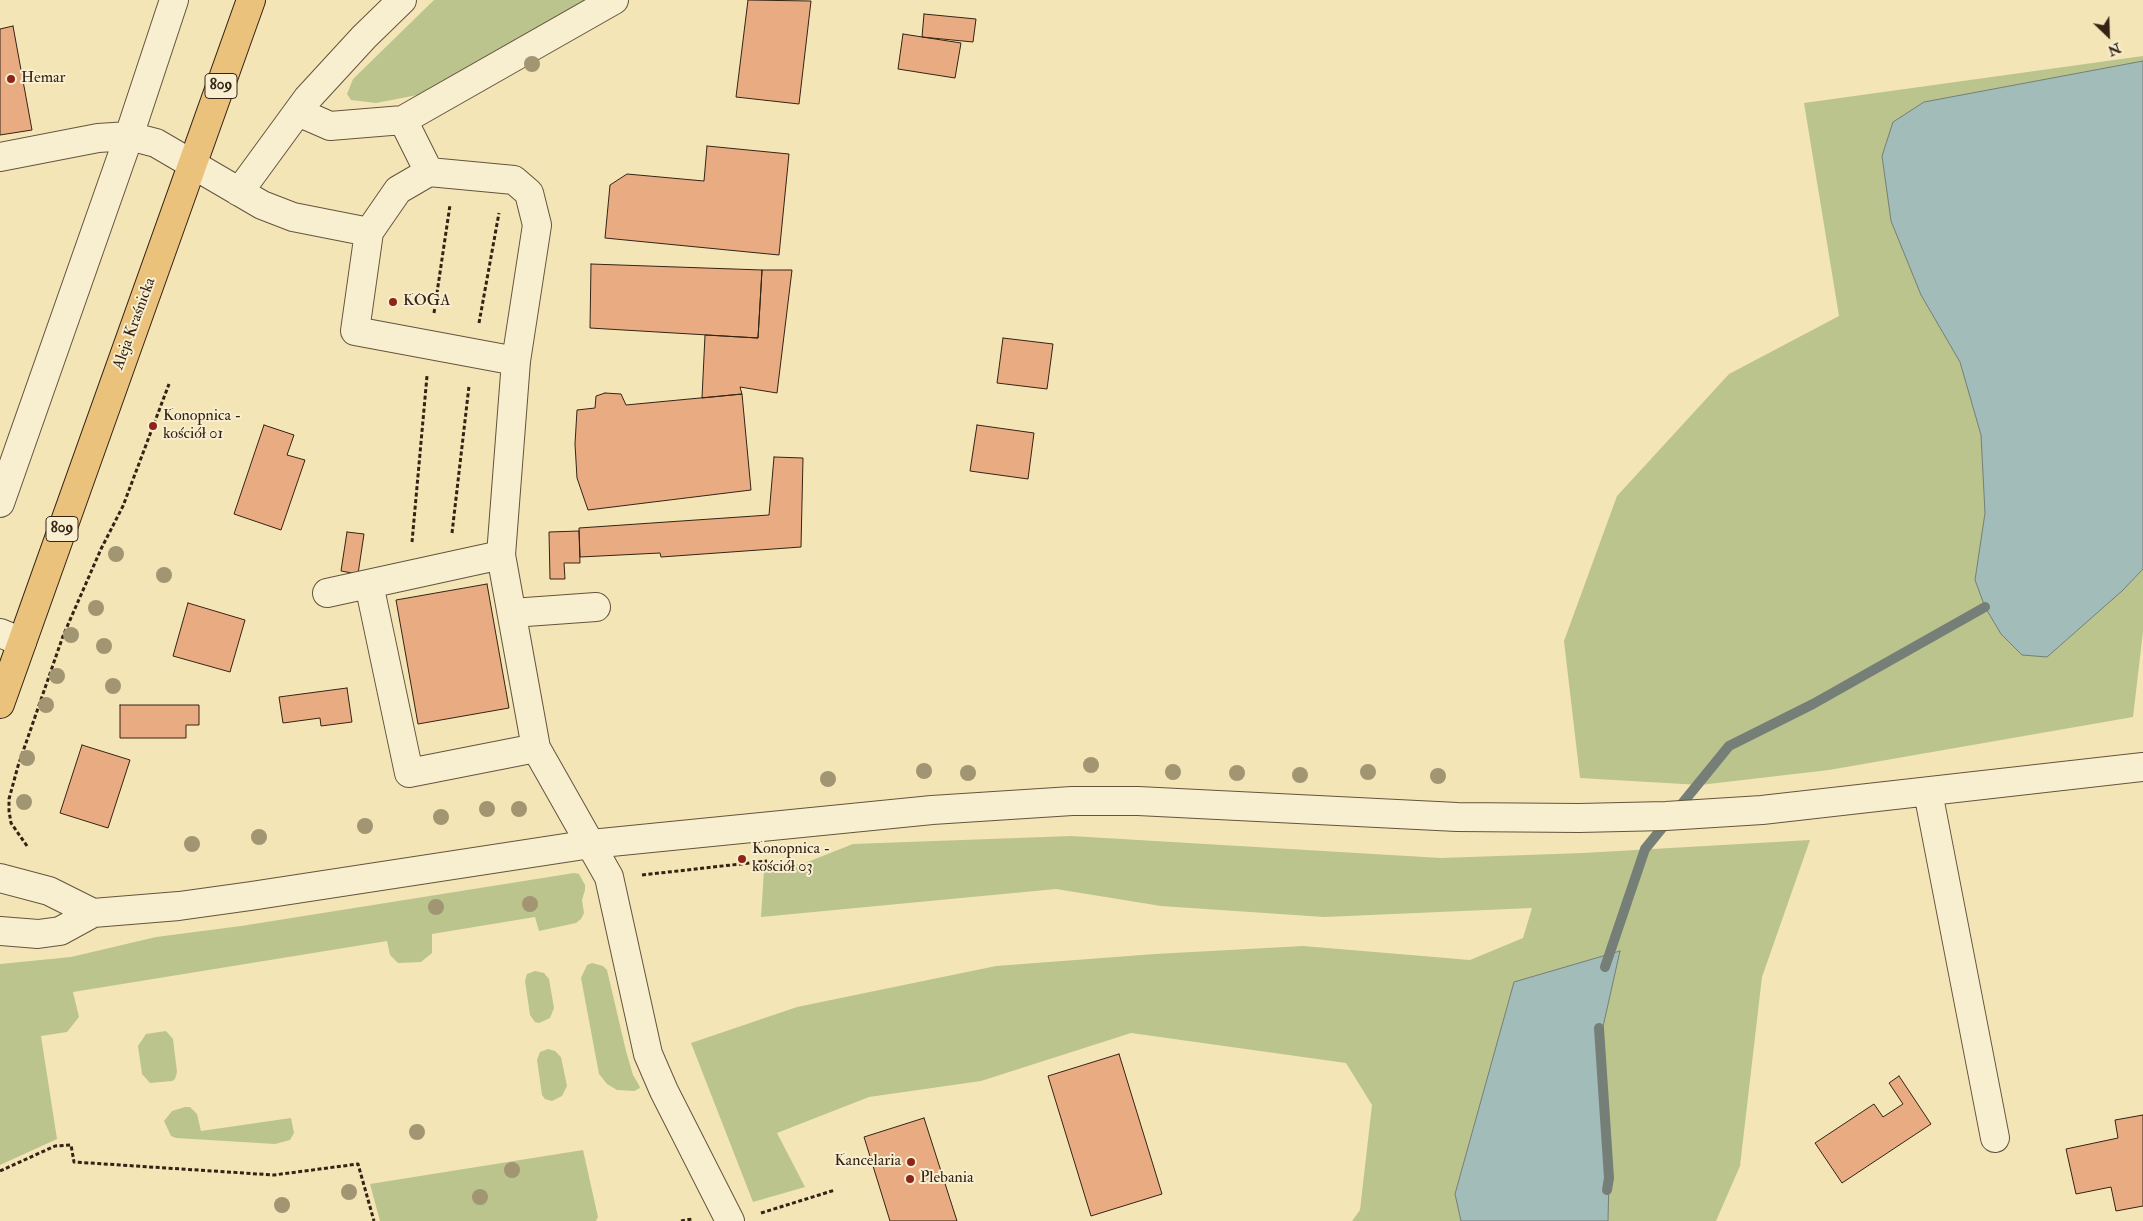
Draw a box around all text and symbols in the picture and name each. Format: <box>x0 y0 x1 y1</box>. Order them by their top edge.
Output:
north arrow <box>2083 10 2133 60</box>
text: N <box>2105 39 2124 59</box>
place label: Hemar <box>21 69 66 89</box>
marker: Hemar <box>5 73 17 85</box>
road number: 809 <box>205 74 237 98</box>
street label: Aleja Kraśnicka <box>109 275 161 373</box>
place label: KOGA <box>403 292 450 312</box>
marker: KOGA <box>387 296 399 308</box>
place label: Konopnica - kościół 01 <box>163 407 241 445</box>
marker: Konopnica - kościół 01 <box>147 420 159 432</box>
road number: 809 <box>46 516 78 542</box>
place label: Konopnica - kościół 03 <box>752 840 830 878</box>
marker: Konopnica - kościół 03 <box>736 853 748 865</box>
place label: Kancelaria <box>834 1152 901 1172</box>
marker: Kancelaria <box>905 1156 917 1168</box>
place label: Plebania <box>920 1169 974 1189</box>
marker: Plebania <box>904 1173 916 1185</box>

